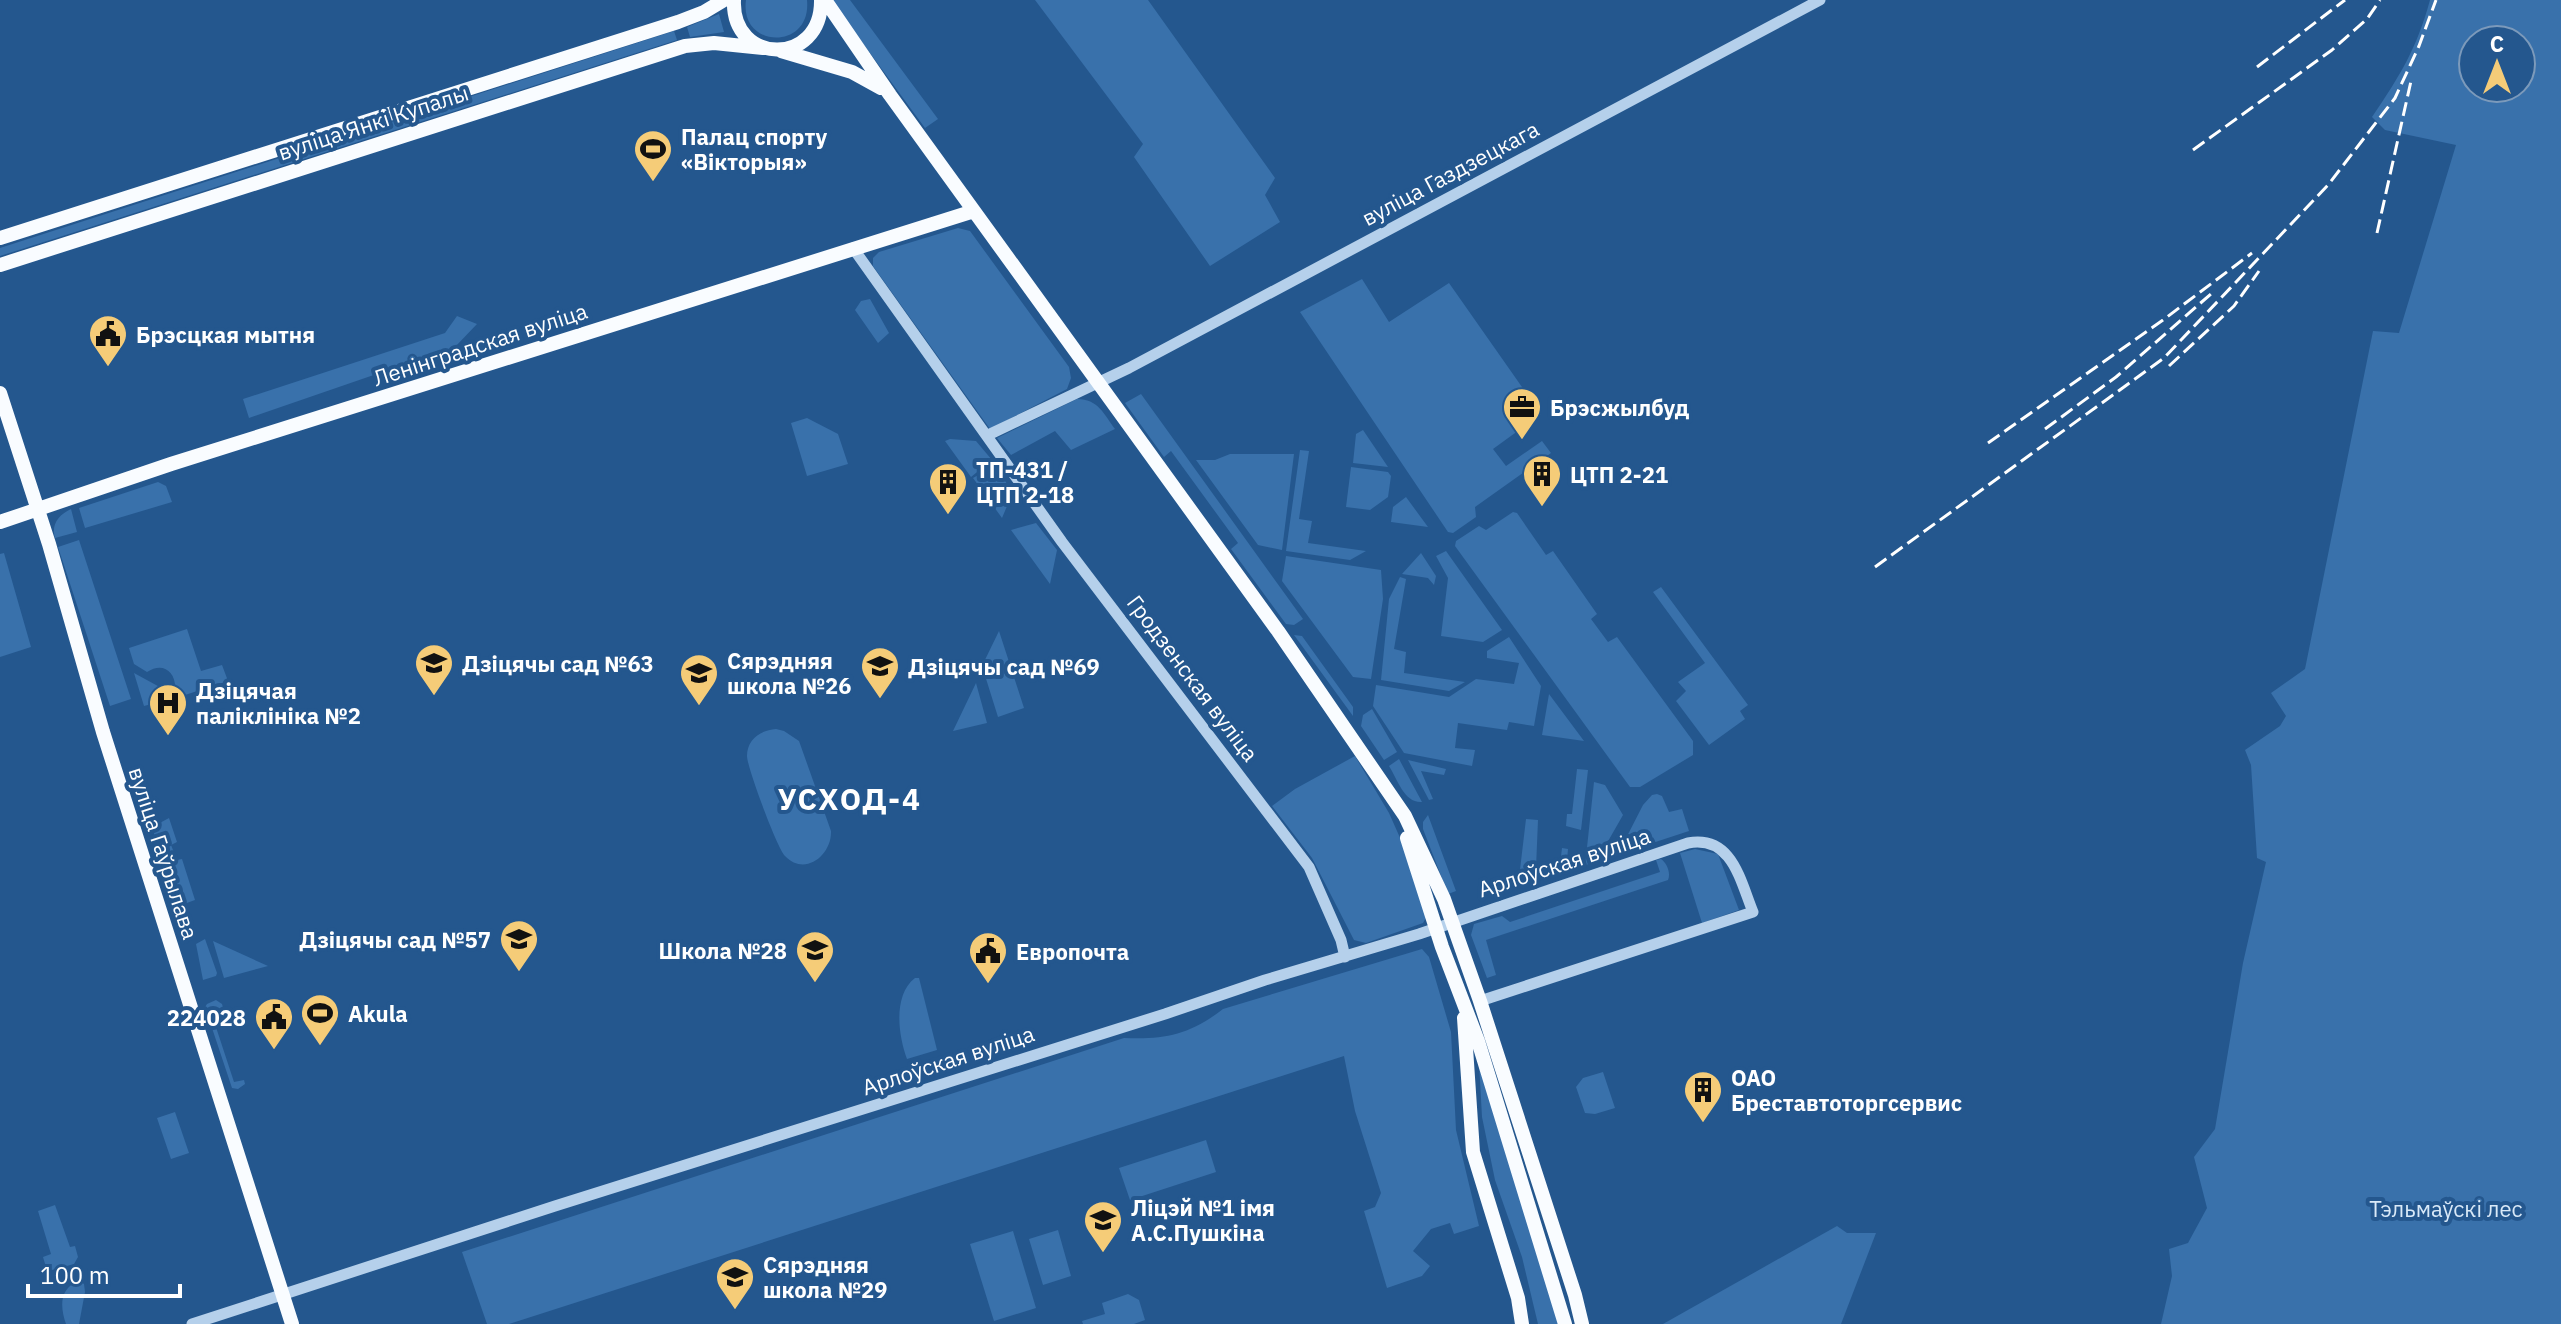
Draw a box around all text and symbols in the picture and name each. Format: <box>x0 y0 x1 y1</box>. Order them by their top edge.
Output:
north arrow <box>2457 24 2537 104</box>
text: С <box>2490 29 2504 58</box>
street label: вуліца Янкі Купалы <box>274 78 472 166</box>
street label: вуліца Газдзецкага <box>1356 114 1544 232</box>
place label: Палац спорту «Вікторыя» <box>681 122 828 176</box>
sports icon: Палац спорту «Вікторыя» <box>632 128 674 183</box>
street label: Ленінградская вуліца <box>369 296 591 392</box>
public building icon: Брэсцкая мытня <box>87 313 129 368</box>
place label: Брэсцкая мытня <box>136 320 315 349</box>
office icon: Брэсжылбуд <box>1501 386 1543 441</box>
place label: Брэсжылбуд <box>1550 393 1690 422</box>
building icon: ЦТП 2-21 <box>1521 453 1563 508</box>
place label: ТП-431 / ЦТП 2-18 <box>976 455 1074 509</box>
place label: ЦТП 2-21 <box>1570 460 1668 489</box>
building icon: ТП-431 / ЦТП 2-18 <box>927 461 969 516</box>
street label: Гродзенская вуліца <box>1121 589 1265 767</box>
school or university icon: Дзіцячы сад №63 <box>413 642 455 697</box>
school or university icon: Дзіцячы сад №69 <box>859 645 901 700</box>
place label: Сярэдняя школа №26 <box>727 646 851 700</box>
place label: Дзіцячы сад №63 <box>462 649 654 678</box>
school or university icon: Сярэдняя школа №26 <box>678 652 720 707</box>
place label: Дзіцячы сад №69 <box>908 652 1100 681</box>
place label: Дзіцячая паліклініка №2 <box>196 676 361 730</box>
hospital icon: Дзіцячая паліклініка №2 <box>147 682 189 737</box>
street label: вуліца Гаўрылава <box>123 763 206 943</box>
district label: УСХОД-4 <box>778 779 922 818</box>
street label: Арлоўская вуліца <box>1474 820 1654 904</box>
school or university icon: Дзіцячы сад №57 <box>498 918 540 973</box>
place label: Дзіцячы сад №57 <box>299 925 491 954</box>
school or university icon: Школа №28 <box>794 929 836 984</box>
public building icon: Европочта <box>967 930 1009 985</box>
place label: Школа №28 <box>658 936 787 965</box>
place label: Европочта <box>1016 937 1129 966</box>
sports icon: Akula <box>299 992 341 1047</box>
public building icon: 224028 <box>253 996 295 1051</box>
place label: Akula <box>348 999 408 1028</box>
place label: 224028 <box>167 1003 246 1032</box>
street label: Арлоўская вуліца <box>858 1018 1038 1102</box>
place label: ОАО Бреставтоторгсервис <box>1731 1063 1962 1117</box>
building icon: ОАО Бреставтоторгсервис <box>1682 1069 1724 1124</box>
place label: Ліцэй №1 імя А.С.Пушкіна <box>1131 1193 1275 1247</box>
park label: Тэльмаўскі лес <box>2369 1194 2523 1223</box>
school or university icon: Ліцэй №1 імя А.С.Пушкіна <box>1082 1199 1124 1254</box>
scale bar <box>28 1248 180 1298</box>
place label: Сярэдняя школа №29 <box>763 1250 887 1304</box>
school or university icon: Сярэдняя школа №29 <box>714 1256 756 1311</box>
text: 100 m <box>40 1259 110 1291</box>

